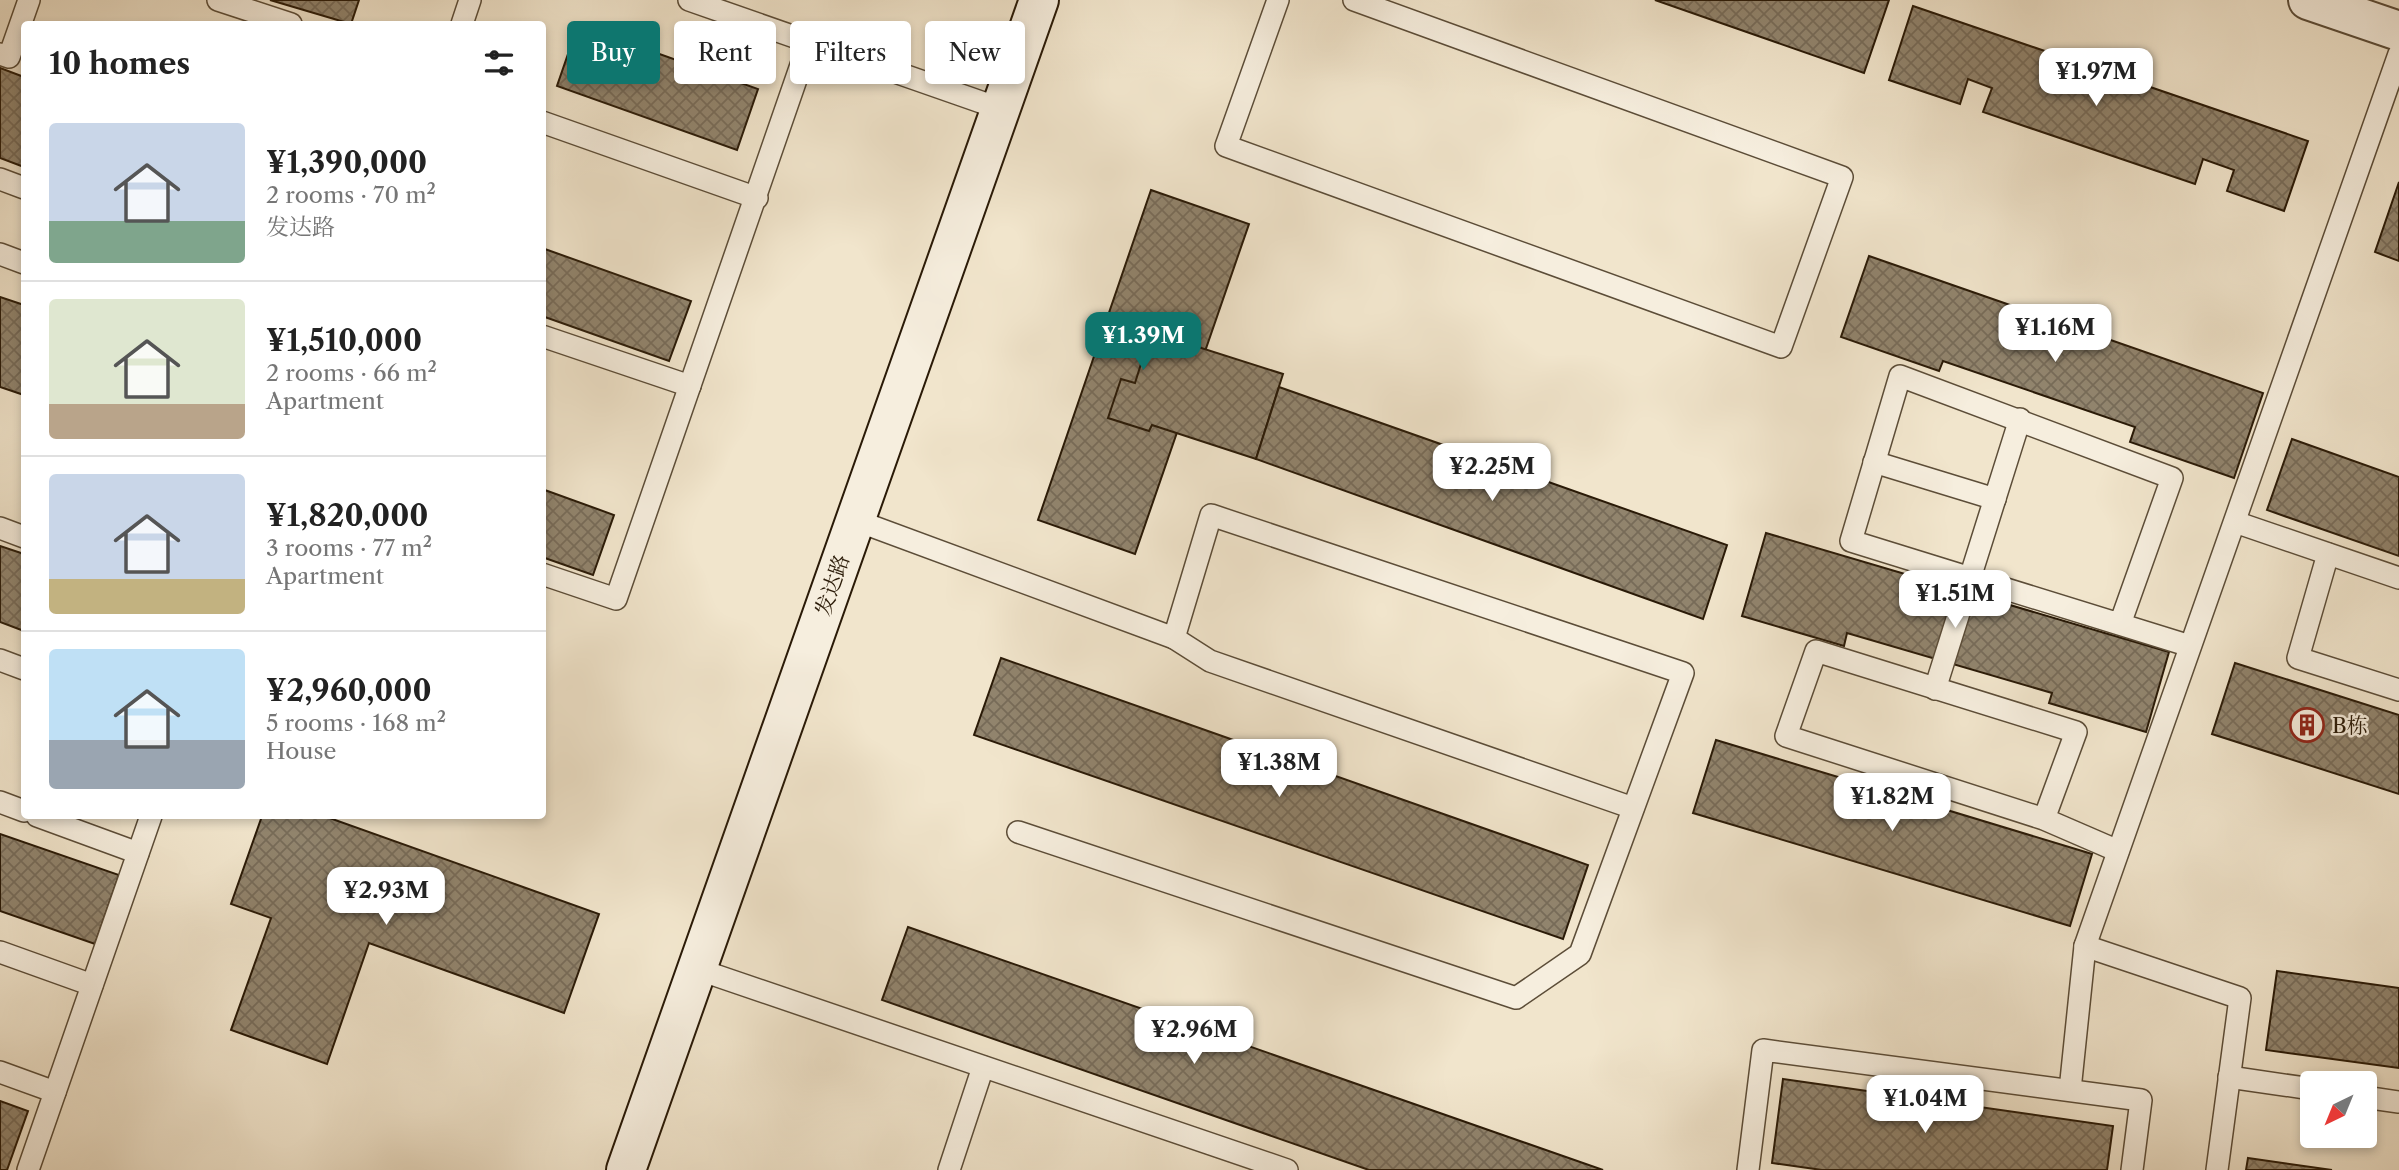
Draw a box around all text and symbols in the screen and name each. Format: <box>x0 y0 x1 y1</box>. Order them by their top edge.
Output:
chip: Buy <box>567 21 660 84</box>
chip: Rent <box>674 21 776 84</box>
chip: Filters <box>790 21 911 84</box>
chip: New <box>925 21 1025 84</box>
icon: filters <box>480 44 518 82</box>
text: 10 homes <box>49 45 190 82</box>
pin: ¥1.97M <box>2039 48 2153 108</box>
text: ¥1.97M <box>2055 57 2137 85</box>
text: ¥1,390,000 <box>266 144 427 181</box>
icon: home <box>105 151 189 235</box>
text: 2 rooms · 70 m² <box>266 181 436 209</box>
text: 发达路 <box>266 213 335 241</box>
pin: ¥1.16M <box>1998 304 2112 364</box>
pin: ¥1.39M <box>1086 312 1200 372</box>
text: ¥1.16M <box>2015 313 2096 341</box>
text: ¥1.39M <box>1101 321 1185 349</box>
text: ¥1,510,000 <box>266 322 422 359</box>
icon: home <box>105 327 189 411</box>
text: 2 rooms · 66 m² <box>266 359 437 387</box>
text: Apartment <box>266 387 384 415</box>
pin: ¥2.25M <box>1435 444 1549 503</box>
text: ¥2.25M <box>1449 452 1535 480</box>
text: ¥1,820,000 <box>266 497 428 534</box>
icon: home <box>105 502 189 586</box>
text: 3 rooms · 77 m² <box>266 534 432 562</box>
street label: 发达路 <box>810 551 854 619</box>
text: Apartment <box>266 562 384 590</box>
pin: ¥1.51M <box>1898 570 2012 630</box>
text: ¥1.51M <box>1915 579 1995 607</box>
text: ¥2,960,000 <box>266 672 432 709</box>
icon: home <box>105 677 189 761</box>
building icon: B栋 <box>2288 706 2326 744</box>
text: 5 rooms · 168 m² <box>266 709 446 737</box>
place label: B栋 <box>2332 713 2368 738</box>
text: House <box>266 737 336 765</box>
pin: ¥1.38M <box>1222 740 1336 799</box>
text: ¥1.38M <box>1237 748 1321 776</box>
pin: ¥1.82M <box>1835 774 1949 833</box>
text: ¥1.82M <box>1850 782 1934 810</box>
pin: ¥2.93M <box>329 867 443 927</box>
text: ¥2.93M <box>343 876 429 904</box>
pin: ¥2.96M <box>1137 1006 1251 1066</box>
text: ¥2.96M <box>1150 1015 1238 1043</box>
north arrow <box>2300 1071 2376 1148</box>
map controls <box>2300 1071 2377 1148</box>
pin: ¥1.04M <box>1868 1076 1982 1135</box>
text: ¥1.04M <box>1883 1084 1967 1112</box>

